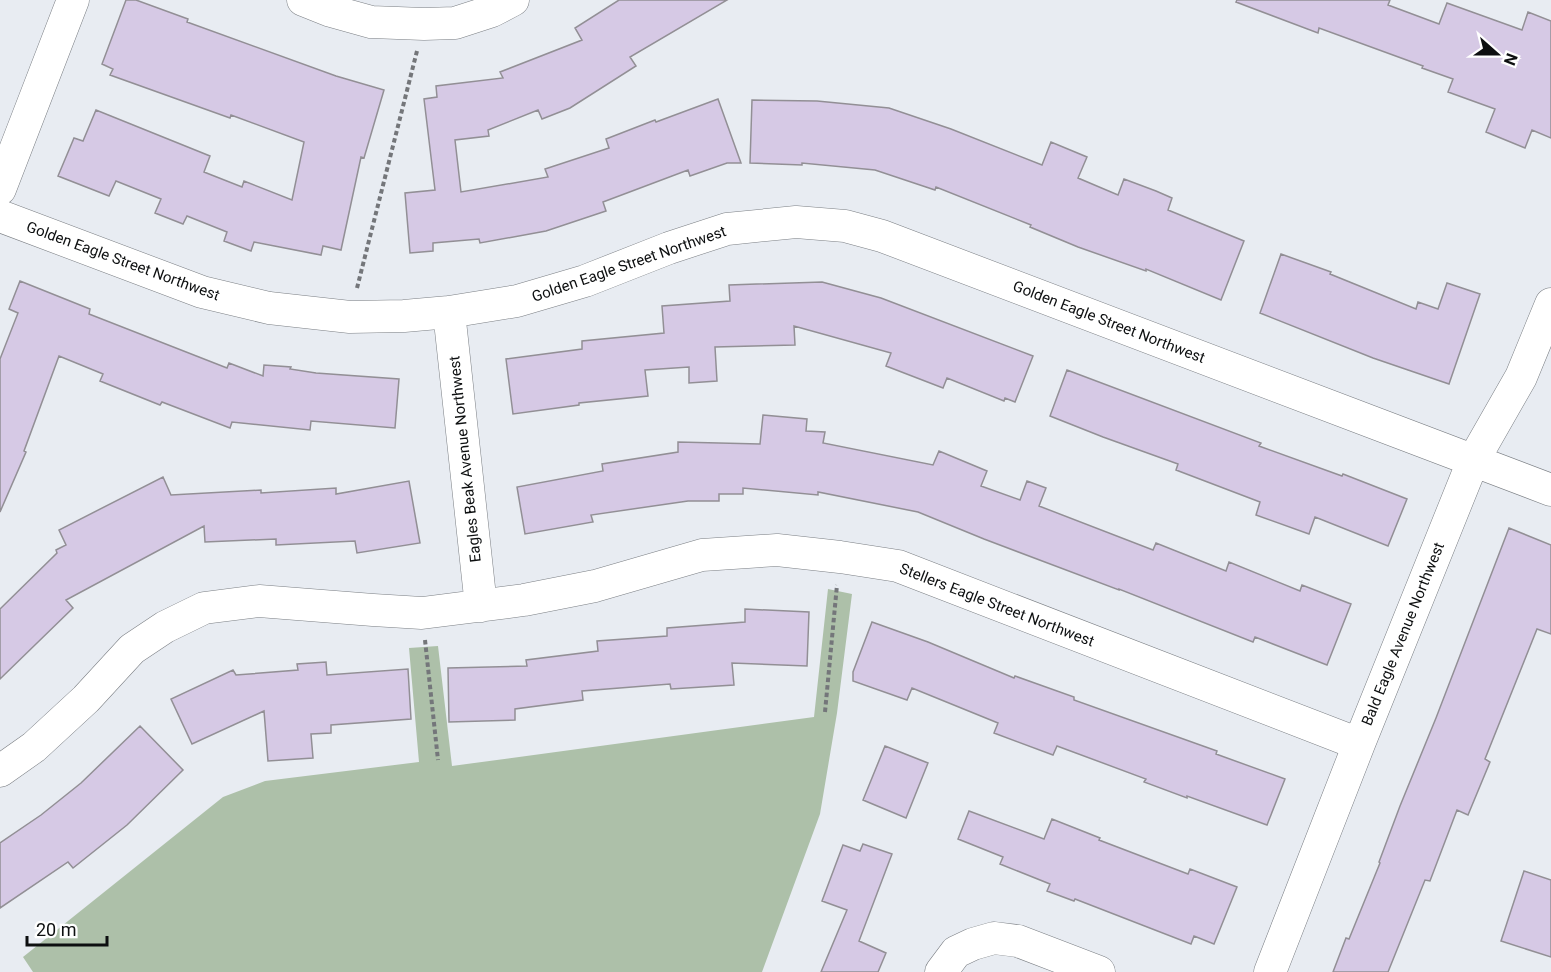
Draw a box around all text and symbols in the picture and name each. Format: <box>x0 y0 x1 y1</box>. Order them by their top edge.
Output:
north arrow <box>1467 24 1527 84</box>
text: N <box>1500 51 1521 68</box>
street label: Golden Eagle Street Northwest <box>24 218 222 304</box>
street label: Golden Eagle Street Northwest <box>529 222 729 306</box>
street label: Golden Eagle Street Northwest <box>1010 277 1208 367</box>
street label: Eagles Beak Avenue Northwest <box>445 355 485 563</box>
street label: Bald Eagle Avenue Northwest <box>1358 540 1448 728</box>
street label: Stellers Eagle Street Northwest <box>897 559 1097 651</box>
scale bar <box>27 909 106 947</box>
text: 20 m <box>36 919 76 940</box>

